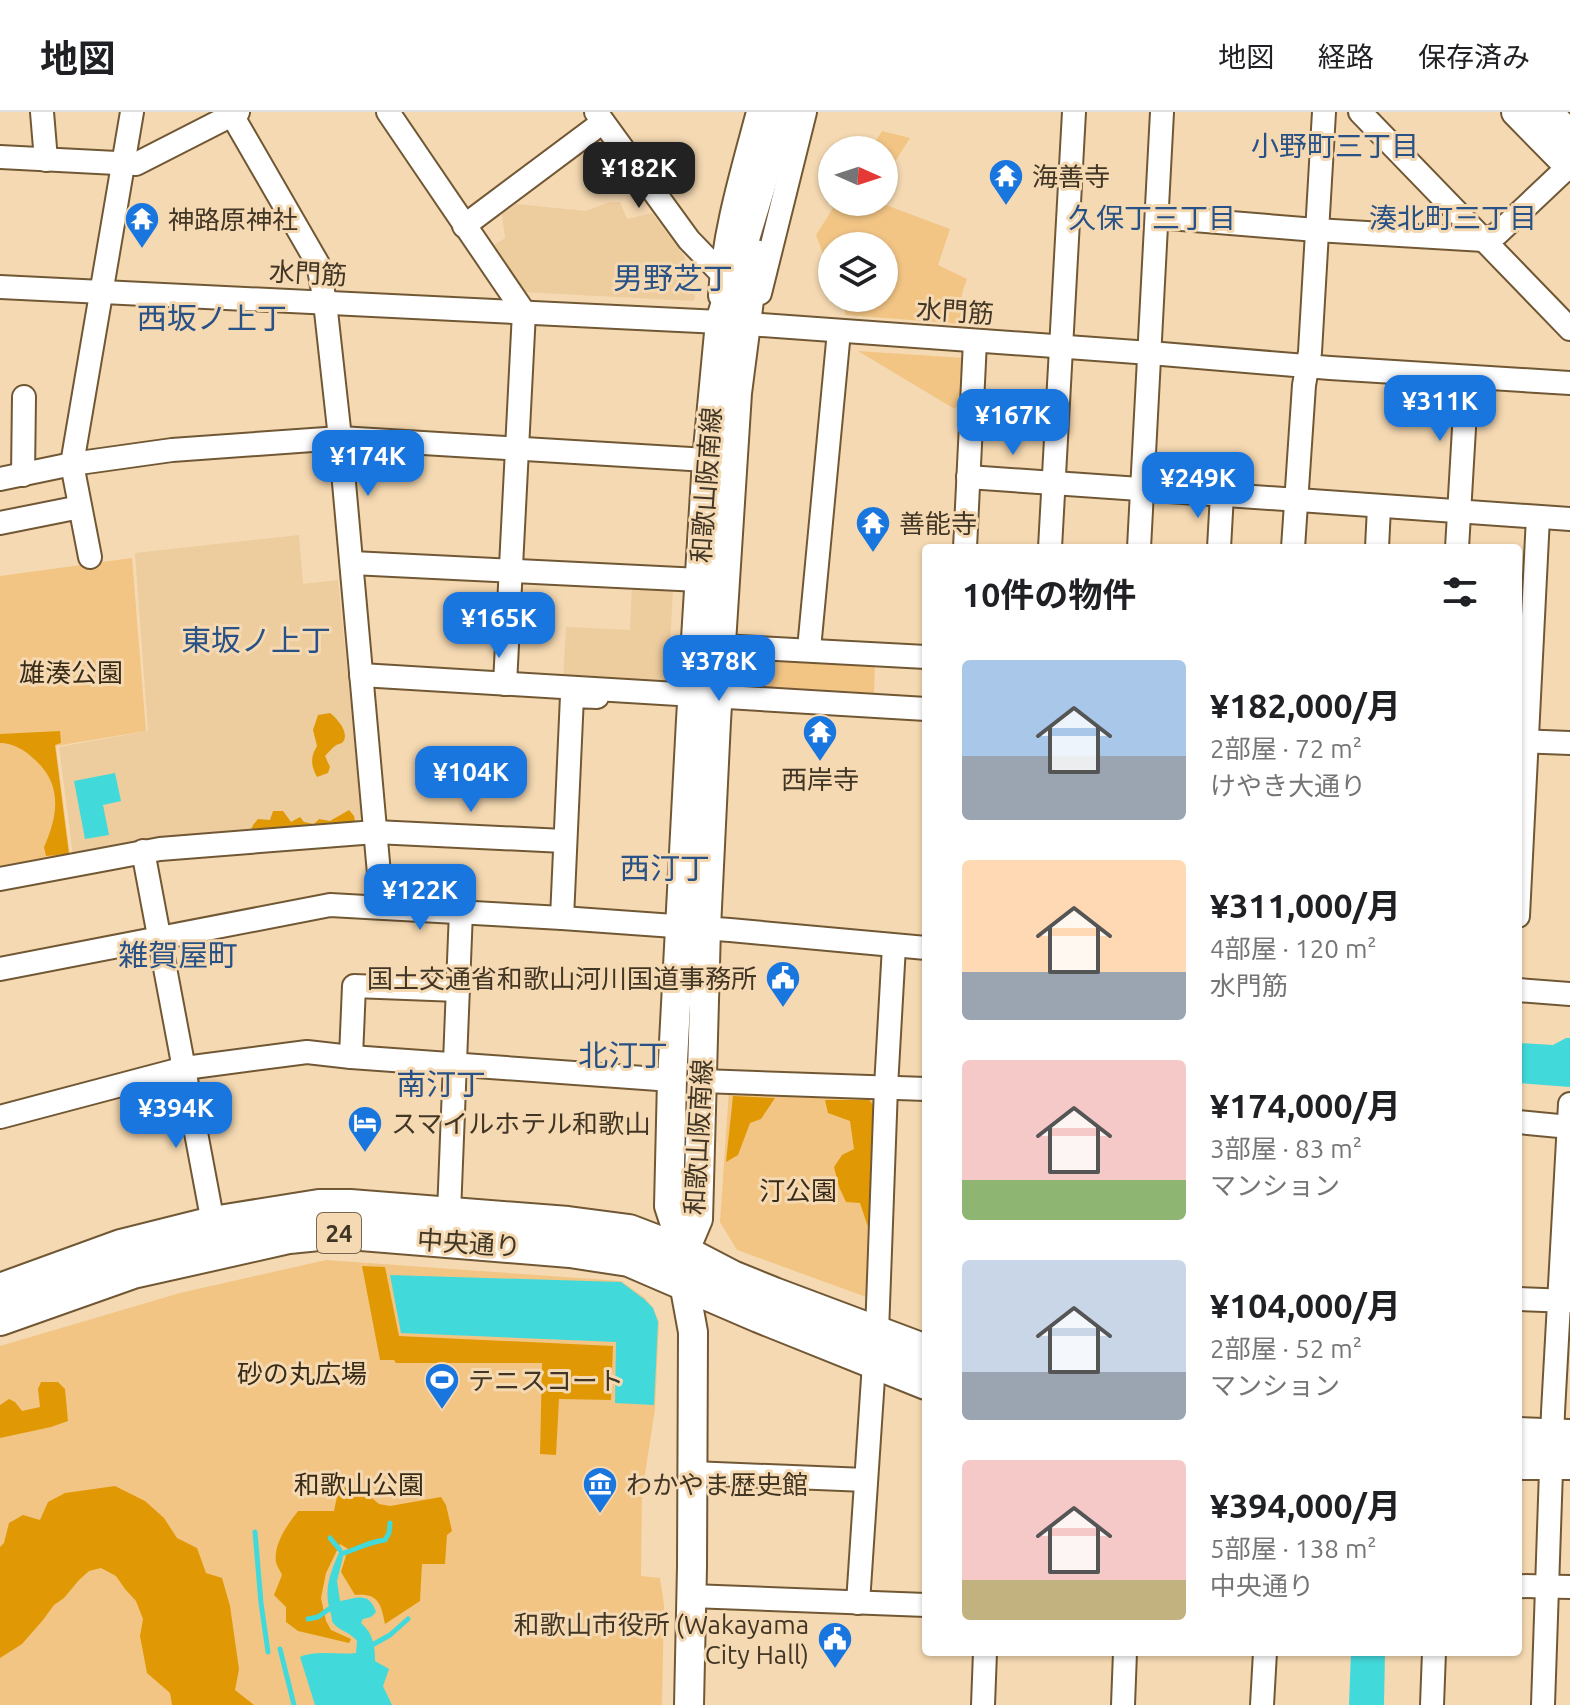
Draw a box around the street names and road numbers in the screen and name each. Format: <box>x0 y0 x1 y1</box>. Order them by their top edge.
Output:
street label: 水門筋 <box>268 256 348 290</box>
street label: 水門筋 <box>915 294 995 328</box>
street label: 和歌山阪南線 <box>686 406 726 564</box>
street label: 和歌山阪南線 <box>679 1058 717 1216</box>
road number: 24 <box>317 1213 361 1253</box>
street label: 中央通り <box>416 1225 522 1261</box>

